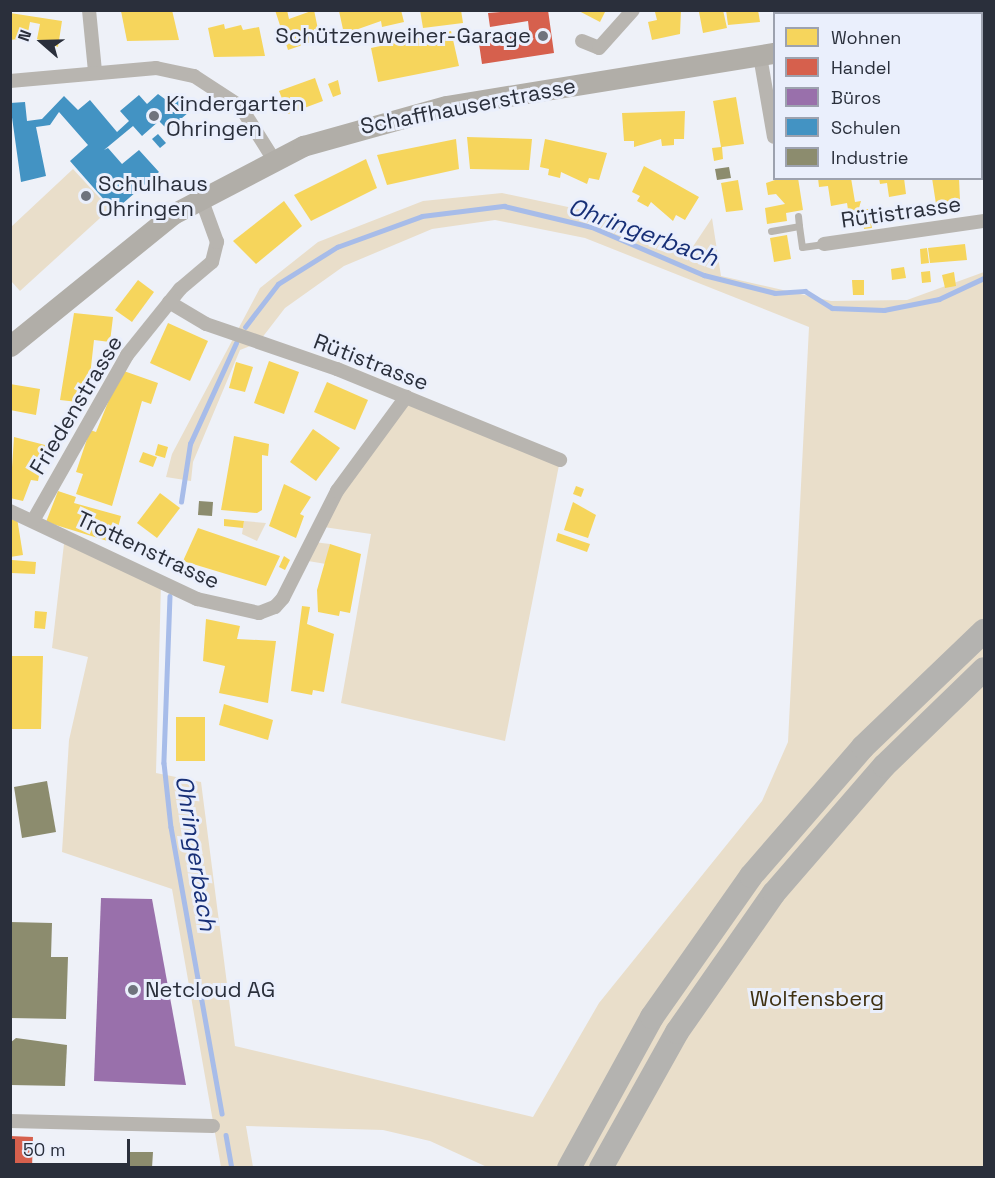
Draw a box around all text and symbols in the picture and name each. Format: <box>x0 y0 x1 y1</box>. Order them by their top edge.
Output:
north arrow <box>12 12 72 72</box>
legend <box>773 12 983 180</box>
place label: Schützenweiher-Garage <box>275 23 531 49</box>
text: Wohnen <box>831 26 901 49</box>
text: N <box>13 27 36 44</box>
marker: Schützenweiher-Garage <box>536 29 550 43</box>
text: Handel <box>831 56 891 79</box>
street label: Schaffhauserstrasse <box>358 72 578 140</box>
text: Büros <box>831 86 881 109</box>
place label: Kindergarten Ohringen <box>166 90 305 142</box>
marker: Kindergarten Ohringen <box>147 109 161 123</box>
text: Schulen <box>831 116 901 139</box>
text: Industrie <box>831 146 908 169</box>
place label: Schulhaus Ohringen <box>98 170 208 222</box>
marker: Schulhaus Ohringen <box>79 189 93 203</box>
street label: Rütistrasse <box>839 191 963 233</box>
water label: Ohringerbach <box>564 192 722 272</box>
street label: Rütistrasse <box>310 328 432 396</box>
street label: Friedenstrasse <box>24 331 128 479</box>
street label: Trottenstrasse <box>72 505 224 595</box>
water label: Ohringerbach <box>169 773 223 933</box>
place label: Netcloud AG <box>145 977 276 1003</box>
marker: Netcloud AG <box>126 983 140 997</box>
park label: Wolfensberg <box>750 986 884 1012</box>
scale bar <box>15 1127 134 1165</box>
text: 50 m <box>23 1138 65 1161</box>

